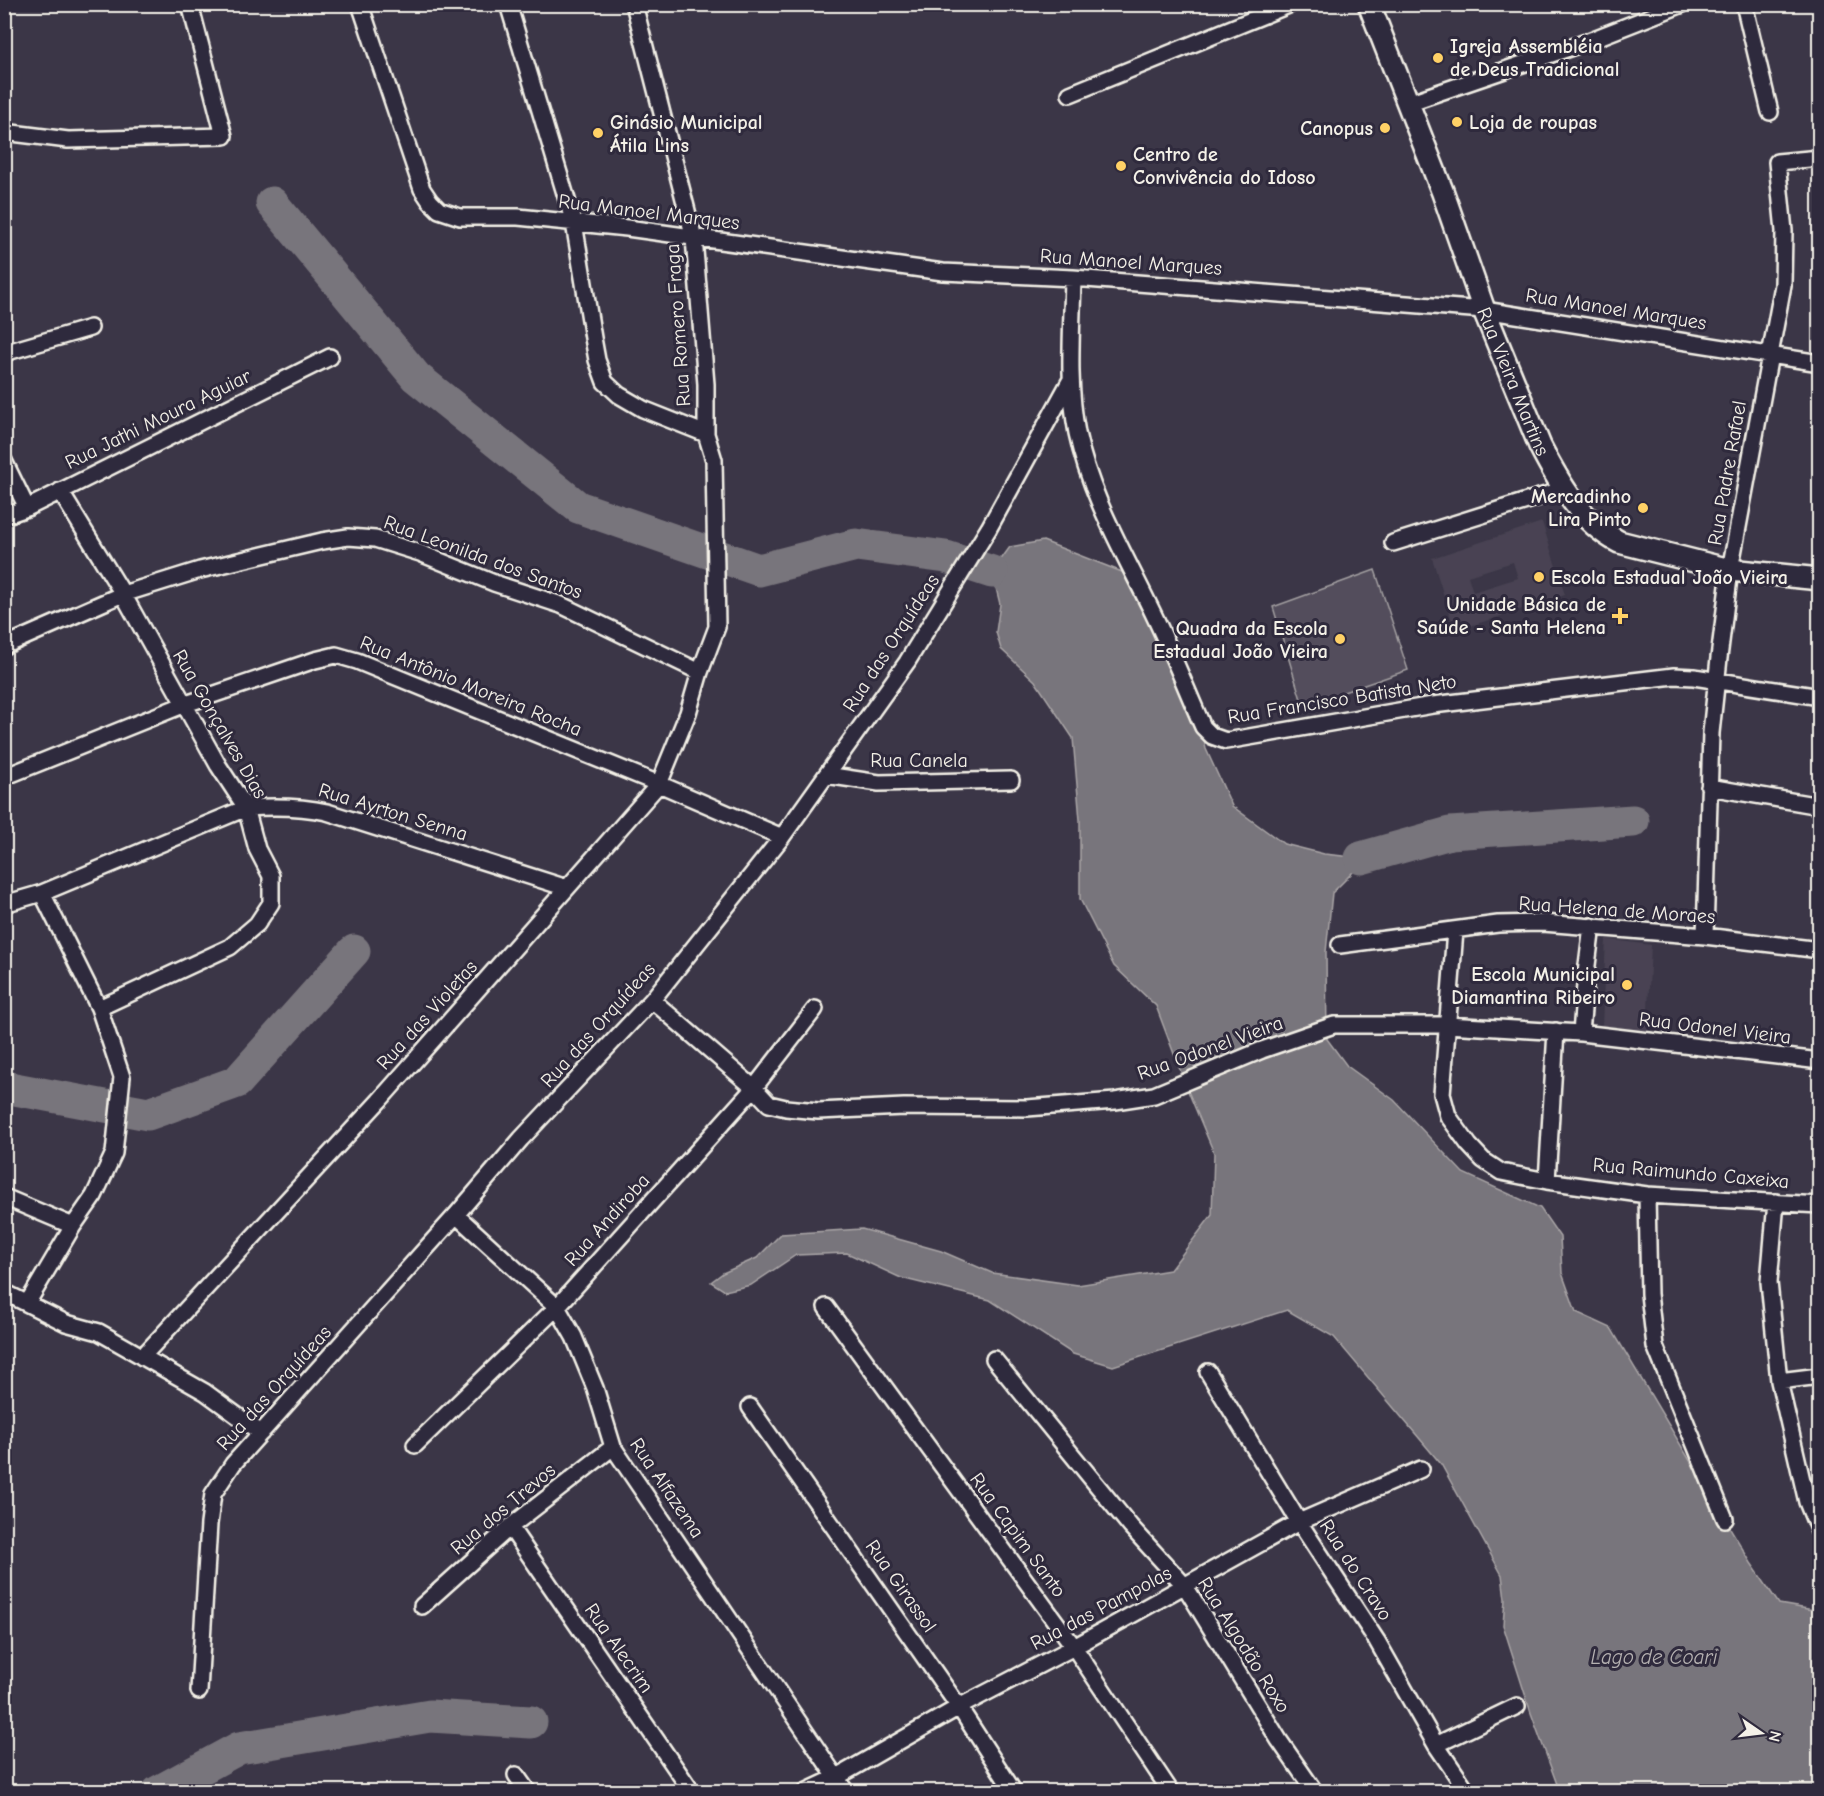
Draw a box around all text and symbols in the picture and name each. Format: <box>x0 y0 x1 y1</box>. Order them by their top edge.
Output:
place label: Igreja Assembléia de Deus Tradicional <box>1450 35 1619 81</box>
marker: Igreja Assembléia de Deus Tradicional <box>1431 51 1445 65</box>
place label: Ginásio Municipal Átila Lins <box>610 111 763 157</box>
place label: Loja de roupas <box>1469 111 1597 134</box>
marker: Loja de roupas <box>1450 115 1464 129</box>
place label: Canopus <box>1300 117 1373 140</box>
marker: Canopus <box>1378 121 1392 135</box>
marker: Ginásio Municipal Átila Lins <box>591 126 605 140</box>
place label: Centro de Convivência do Idoso <box>1133 143 1316 189</box>
marker: Centro de Convivência do Idoso <box>1114 159 1128 173</box>
street label: Rua Manoel Marques <box>557 189 741 235</box>
street label: Rua Romero Fraga <box>661 243 695 407</box>
street label: Rua Manoel Marques <box>1039 244 1223 280</box>
street label: Rua Manoel Marques <box>1524 283 1708 335</box>
street label: Rua Vieira Martins <box>1473 304 1554 459</box>
street label: Rua Jathi Moura Aguiar <box>61 364 255 474</box>
street label: Rua Padre Rafael <box>1703 399 1751 547</box>
place label: Mercadinho Lira Pinto <box>1531 485 1631 531</box>
marker: Mercadinho Lira Pinto <box>1636 501 1650 515</box>
street label: Rua Leonilda dos Santos <box>381 510 585 604</box>
place label: Escola Estadual João Vieira <box>1551 566 1788 589</box>
street label: Rua das Orquídeas <box>838 570 944 716</box>
marker: Escola Estadual João Vieira <box>1532 570 1546 584</box>
place label: Unidade Básica de Saúde - Santa Helena <box>1417 593 1606 639</box>
marker: Unidade Básica de Saúde - Santa Helena <box>1611 607 1629 625</box>
place label: Quadra da Escola Estadual João Vieira <box>1153 617 1328 663</box>
street label: Rua Antônio Moreira Rocha <box>357 631 585 741</box>
marker: Quadra da Escola Estadual João Vieira <box>1333 632 1347 646</box>
street label: Rua Gonçalves Dias <box>168 645 272 803</box>
street label: Rua Francisco Batista Neto <box>1226 670 1458 728</box>
street label: Rua Canela <box>870 749 968 772</box>
street label: Rua Ayrton Senna <box>316 778 470 846</box>
street label: Rua Helena de Moraes <box>1518 892 1716 928</box>
street label: Rua das Violetas <box>372 956 482 1074</box>
street label: Rua das Orquídeas <box>536 958 660 1092</box>
place label: Escola Municipal Diamantina Ribeiro <box>1451 963 1615 1009</box>
marker: Escola Municipal Diamantina Ribeiro <box>1620 978 1634 992</box>
street label: Rua Odonel Vieira <box>1638 1007 1792 1049</box>
street label: Rua Odonel Vieira <box>1134 1011 1286 1085</box>
street label: Rua Raimundo Caxeixa <box>1592 1153 1790 1193</box>
street label: Rua Andiroba <box>560 1169 654 1271</box>
street label: Rua das Orquídeas <box>212 1321 336 1455</box>
street label: Rua Alfazema <box>625 1434 709 1542</box>
street label: Rua dos Trevos <box>446 1458 560 1560</box>
street label: Rua Capim Santo <box>965 1468 1071 1602</box>
street label: Rua do Cravo <box>1315 1515 1397 1625</box>
street label: Rua Girassol <box>861 1535 941 1637</box>
street label: Rua das Pampolas <box>1027 1561 1175 1655</box>
street label: Rua Algodão Roxo <box>1193 1573 1295 1717</box>
street label: Rua Alecrim <box>580 1599 658 1697</box>
water label: Lago de Coari <box>1591 1645 1718 1669</box>
north arrow <box>1731 1703 1791 1763</box>
text: N <box>1765 1729 1785 1744</box>

